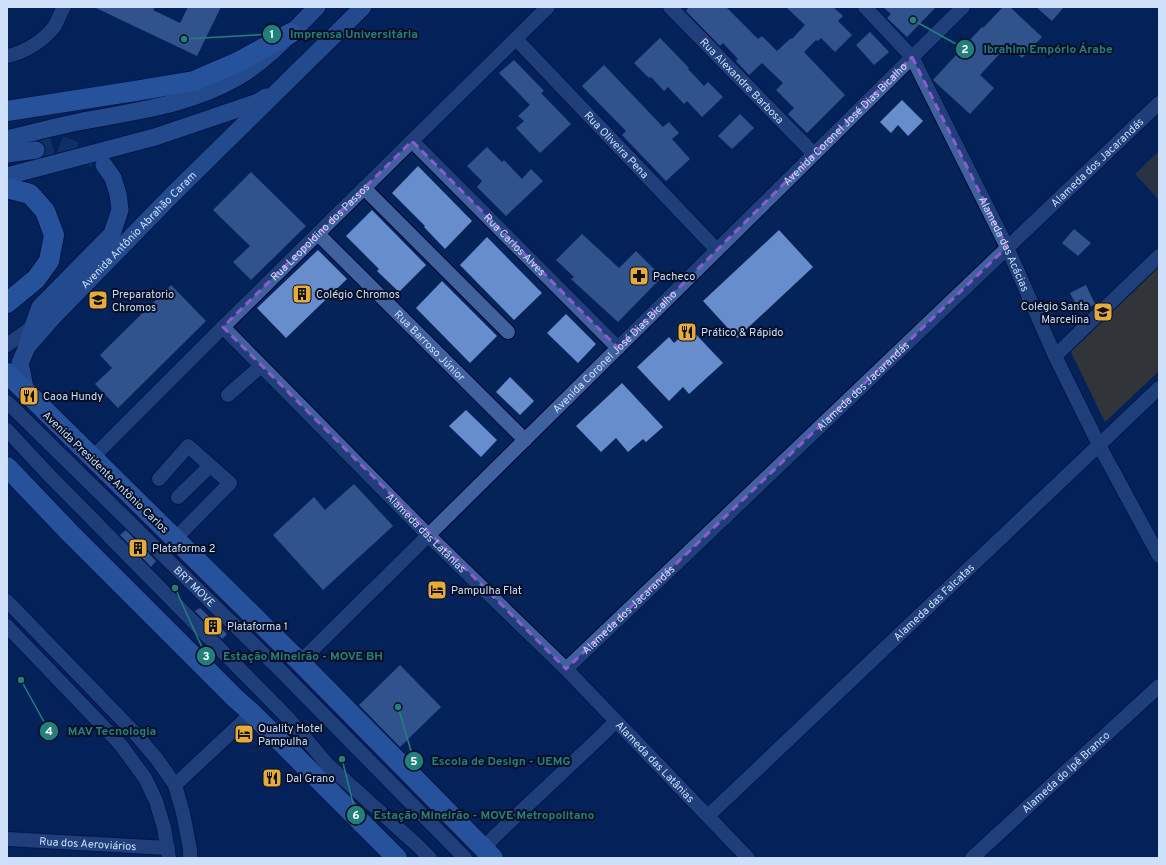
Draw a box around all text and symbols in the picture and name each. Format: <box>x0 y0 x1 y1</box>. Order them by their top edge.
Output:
callout: Imprensa Universitária <box>262 22 426 46</box>
text: 1 <box>270 27 274 43</box>
text: Imprensa Universitária <box>290 27 418 43</box>
street label: Rua Alexandre Barbosa <box>696 35 787 127</box>
callout: Ibrahim Empório Árabe <box>955 37 1121 61</box>
text: 2 <box>961 42 969 58</box>
text: Ibrahim Empório Árabe <box>983 42 1113 58</box>
street label: Avenida Coronel José Dias Bicalho <box>780 60 911 189</box>
street label: Rua Oliveira Pena <box>581 109 651 182</box>
street label: Alameda dos Jacarandás <box>1048 115 1147 211</box>
street label: Avenida Antônio Abrahão Caram <box>78 169 200 292</box>
street label: Rua Leopoldino dos Passos <box>268 181 373 284</box>
street label: Alameda das Acácias <box>975 194 1032 294</box>
street label: Rua Carlos Alves <box>480 211 548 279</box>
pharmacy icon: Pacheco <box>628 265 650 287</box>
place label: Pacheco <box>653 270 695 284</box>
building icon: Colégio Chromos <box>291 283 313 305</box>
place label: Preparatorio Chromos <box>112 288 174 315</box>
place label: Colégio Chromos <box>316 288 400 302</box>
street label: Avenida Coronel José Dias Bicalho <box>550 288 680 417</box>
school or university icon: Preparatorio Chromos <box>87 289 109 311</box>
place label: Colégio Santa Marcelina <box>1021 300 1089 327</box>
school or university icon: Colégio Santa Marcelina <box>1092 301 1114 323</box>
street label: Rua Barroso Júnior <box>391 308 468 385</box>
restaurant icon: Prático & Rápido <box>676 321 698 343</box>
place label: Prático & Rápido <box>701 326 784 340</box>
street label: Alameda dos Jacarandás <box>814 339 913 434</box>
restaurant icon: Caoa Hundy <box>18 385 40 407</box>
place label: Caoa Hundy <box>43 390 103 404</box>
street label: Avenida Presidente Antônio Carlos <box>39 409 171 537</box>
street label: Alameda das Latânias <box>382 490 469 576</box>
building icon: Plataforma 2 <box>127 537 149 559</box>
place label: Plataforma 2 <box>152 542 215 556</box>
street label: Alameda das Falcatas <box>891 561 978 644</box>
street label: Alameda dos Jacarandás <box>579 563 678 658</box>
street label: BRT MOVE <box>170 564 218 610</box>
hotel icon: Pampulha Flat <box>426 579 448 601</box>
place label: Pampulha Flat <box>451 584 522 598</box>
building icon: Plataforma 1 <box>202 615 224 637</box>
place label: Plataforma 1 <box>227 620 288 634</box>
callout: Estação Mineirão - MOVE BH <box>196 644 391 668</box>
text: 3 <box>202 649 210 665</box>
text: Estação Mineirão - MOVE BH <box>223 649 383 665</box>
callout: MAV Tecnologia <box>39 719 164 743</box>
street label: Alameda das Latânias <box>612 719 697 806</box>
place label: Quality Hotel Pampulha <box>258 722 323 749</box>
hotel icon: Quality Hotel Pampulha <box>233 723 255 745</box>
text: 4 <box>45 724 53 740</box>
text: MAV Tecnologia <box>68 724 156 740</box>
street label: Alameda do Ipê Branco <box>1019 729 1113 817</box>
callout: Escola de Design - UEMG <box>404 749 579 773</box>
text: 5 <box>410 754 418 770</box>
text: Escola de Design - UEMG <box>431 754 571 770</box>
restaurant icon: Dal Grano <box>261 767 283 789</box>
place label: Dal Grano <box>286 772 335 786</box>
callout: Estação Mineirão - MOVE Metropolitano <box>346 803 603 827</box>
text: 6 <box>352 808 360 824</box>
text: Estação Mineirão - MOVE Metropolitano <box>374 808 595 824</box>
street label: Rua dos Aeroviários <box>39 835 137 854</box>

